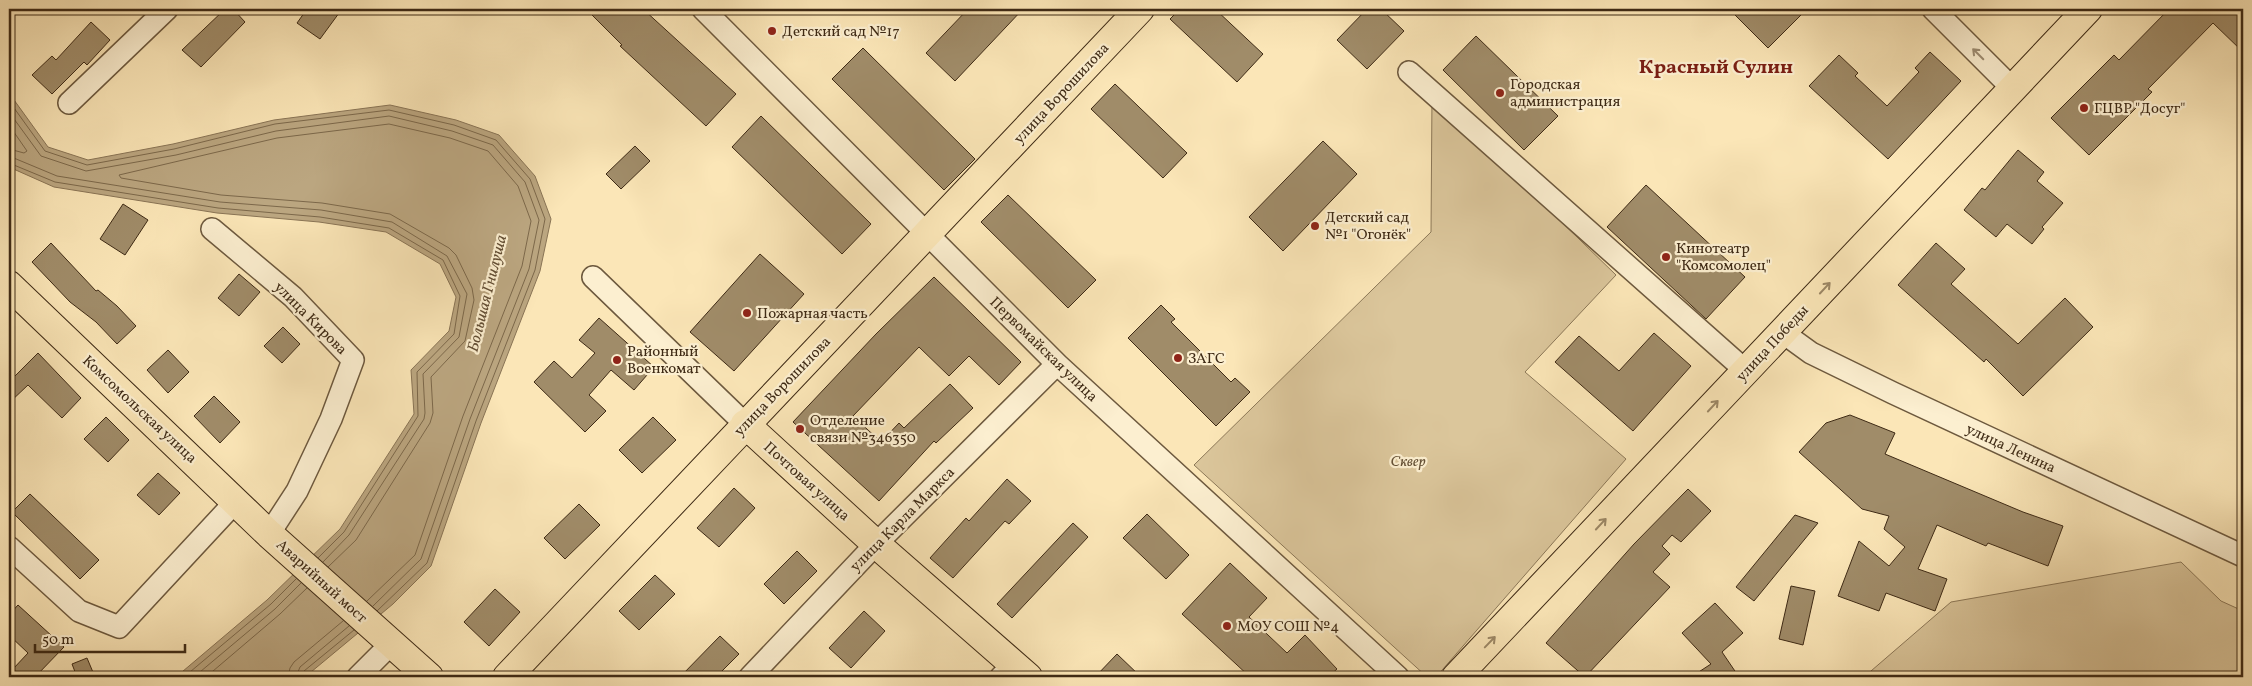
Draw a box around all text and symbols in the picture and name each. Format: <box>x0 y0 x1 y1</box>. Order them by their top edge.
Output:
place label: Детский сад №17 <box>782 22 900 43</box>
marker: Детский сад №17 <box>766 25 778 37</box>
street label: улица Ворошилова <box>1010 39 1115 149</box>
one-way arrow <box>1972 48 1984 61</box>
district label: Красный Сулин <box>1639 54 1793 82</box>
place label: Городская администрация <box>1510 75 1620 113</box>
marker: Городская администрация <box>1494 87 1506 99</box>
place label: ГЦВР "Досуг" <box>2094 99 2185 120</box>
marker: ГЦВР "Досуг" <box>2078 102 2090 114</box>
place label: Детский сад №1 "Огонёк" <box>1325 208 1411 246</box>
marker: Детский сад №1 "Огонёк" <box>1309 220 1321 232</box>
water label: Большая Гнилуша <box>463 232 513 354</box>
place label: Кинотеатр "Комсомолец" <box>1676 239 1771 277</box>
marker: Кинотеатр "Комсомолец" <box>1660 251 1672 263</box>
street label: улица Кирова <box>269 278 351 360</box>
one-way arrow <box>1819 281 1831 294</box>
street label: Первомайская улица <box>984 293 1102 407</box>
street label: улица Победы <box>1732 301 1814 387</box>
place label: Пожарная часть <box>757 304 868 325</box>
marker: Пожарная часть <box>741 307 753 319</box>
street label: улица Ворошилова <box>730 332 836 442</box>
place label: Районный Военкомат <box>627 342 701 380</box>
place label: ЗАГС <box>1188 349 1225 370</box>
street label: Комсомольская улица <box>77 351 201 469</box>
marker: ЗАГС <box>1172 352 1184 364</box>
marker: Районный Военкомат <box>611 354 623 366</box>
one-way arrow <box>1707 399 1719 412</box>
place label: Отделение связи №346350 <box>810 411 916 449</box>
street label: улица Ленина <box>1962 419 2059 479</box>
marker: Отделение связи №346350 <box>794 423 806 435</box>
street label: Почтовая улица <box>758 438 854 527</box>
park label: Сквер <box>1390 452 1426 473</box>
street label: улица Карла Маркса <box>846 463 960 577</box>
one-way arrow <box>1595 517 1607 530</box>
street label: Аварийный мост <box>271 535 372 629</box>
place label: МОУ СОШ №4 <box>1237 617 1339 638</box>
marker: МОУ СОШ №4 <box>1221 620 1233 632</box>
scale bar <box>35 621 185 653</box>
text: 50 m <box>42 630 74 651</box>
one-way arrow <box>1484 636 1496 648</box>

